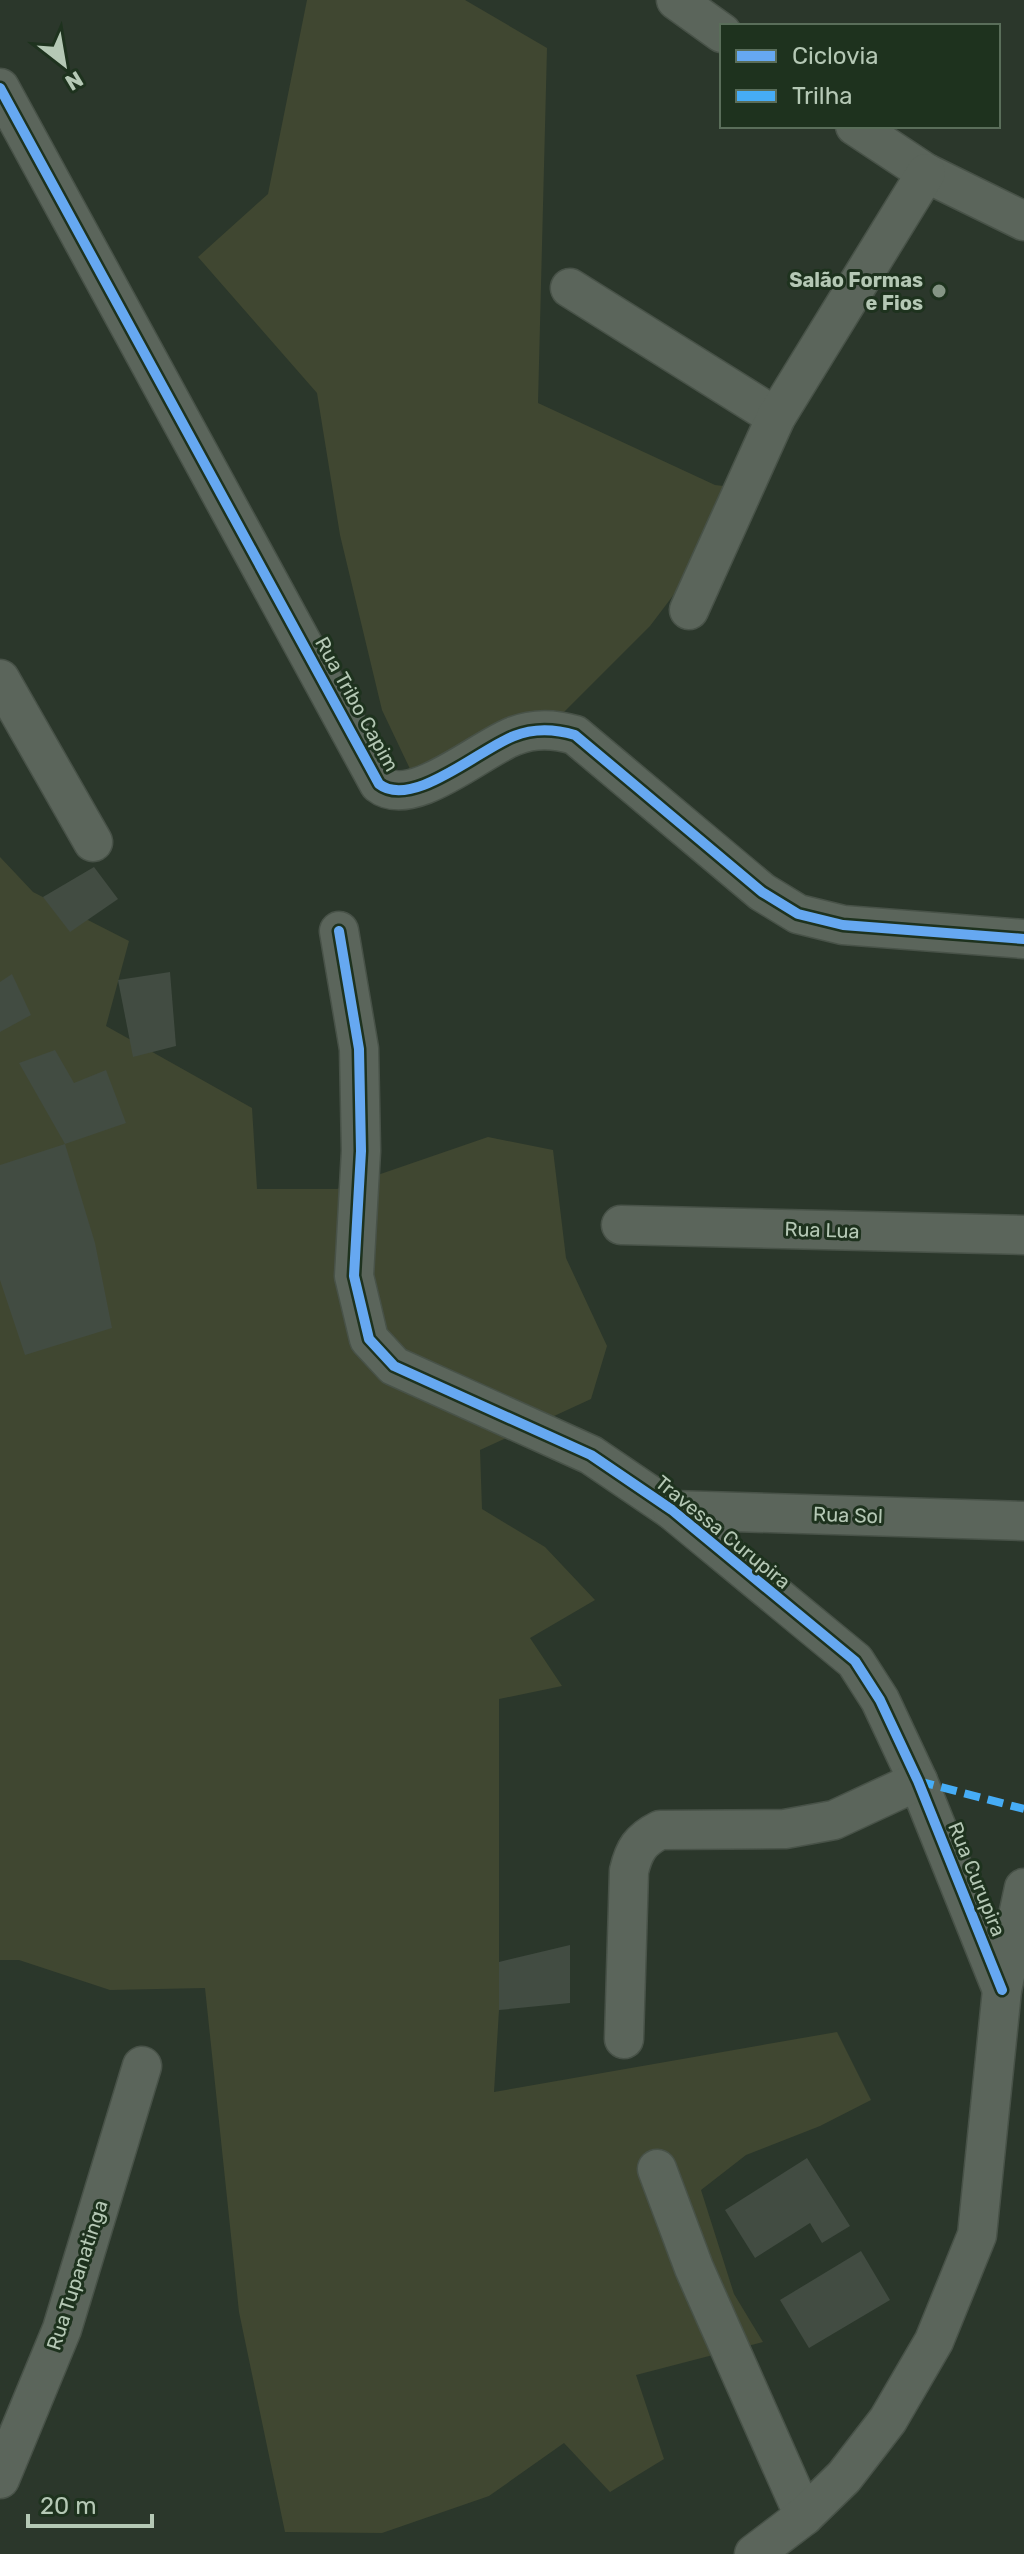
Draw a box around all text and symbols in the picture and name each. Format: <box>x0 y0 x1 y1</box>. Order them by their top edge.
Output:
north arrow <box>24 24 104 104</box>
legend <box>720 24 1000 128</box>
text: Ciclovia <box>792 42 879 70</box>
text: N <box>60 65 88 96</box>
text: Trilha <box>792 82 853 110</box>
place label: Salão Formas e Fios <box>789 268 923 315</box>
marker: Salão Formas e Fios <box>930 282 948 300</box>
street label: Rua Tribo Capim <box>310 633 404 775</box>
street label: Rua Lua <box>784 1217 860 1243</box>
street label: Travessa Curupira <box>651 1470 795 1594</box>
street label: Rua Sol <box>813 1502 883 1528</box>
street label: Rua Curupira <box>943 1818 1011 1940</box>
street label: Rua Tupanatinga <box>41 2197 113 2353</box>
scale bar <box>28 2478 152 2528</box>
text: 20 m <box>40 2492 97 2520</box>

